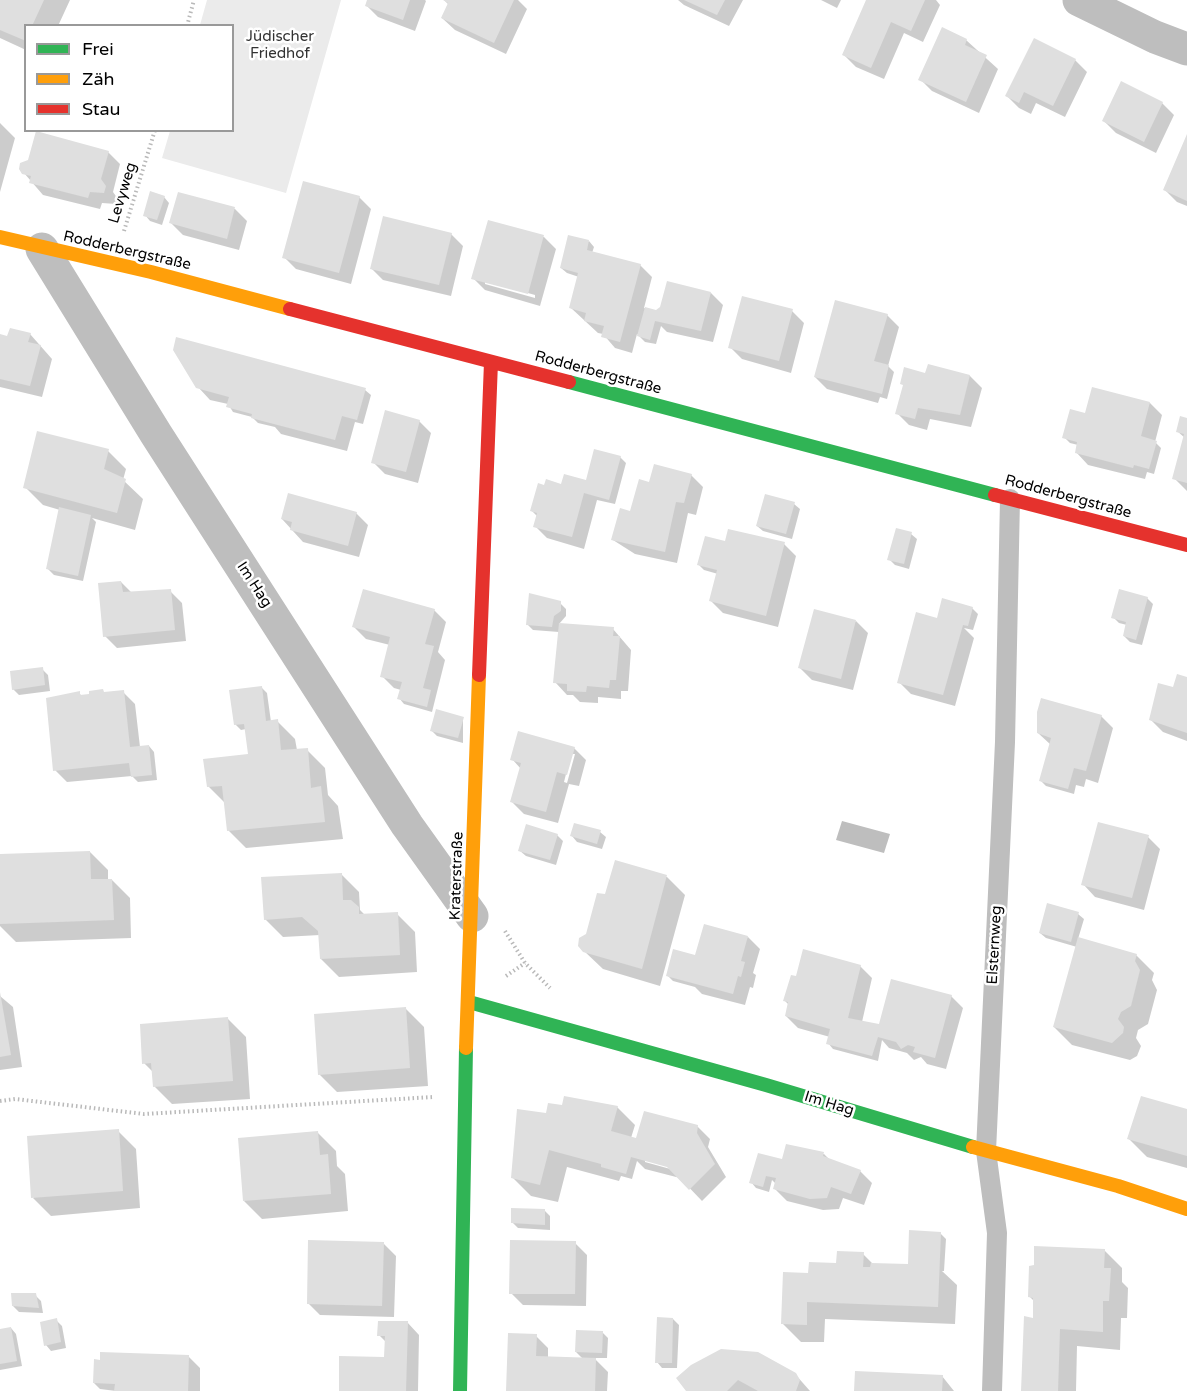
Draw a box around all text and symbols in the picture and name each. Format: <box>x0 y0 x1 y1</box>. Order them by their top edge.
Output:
legend <box>24 24 234 132</box>
park label: Jüdischer Friedhof <box>246 28 314 63</box>
text: Frei <box>82 38 114 60</box>
text: Zäh <box>82 68 115 90</box>
text: Stau <box>82 98 121 120</box>
street label: Levyweg <box>105 160 141 226</box>
street label: Rodderbergstraße <box>61 228 193 274</box>
street label: Rodderbergstraße <box>533 347 663 399</box>
street label: Rodderbergstraße <box>1003 471 1133 523</box>
street label: Im Hag <box>233 559 275 611</box>
street label: Kraterstraße <box>446 831 468 921</box>
street label: Elsternweg <box>984 905 1006 985</box>
street label: Im Hag <box>802 1088 856 1120</box>

